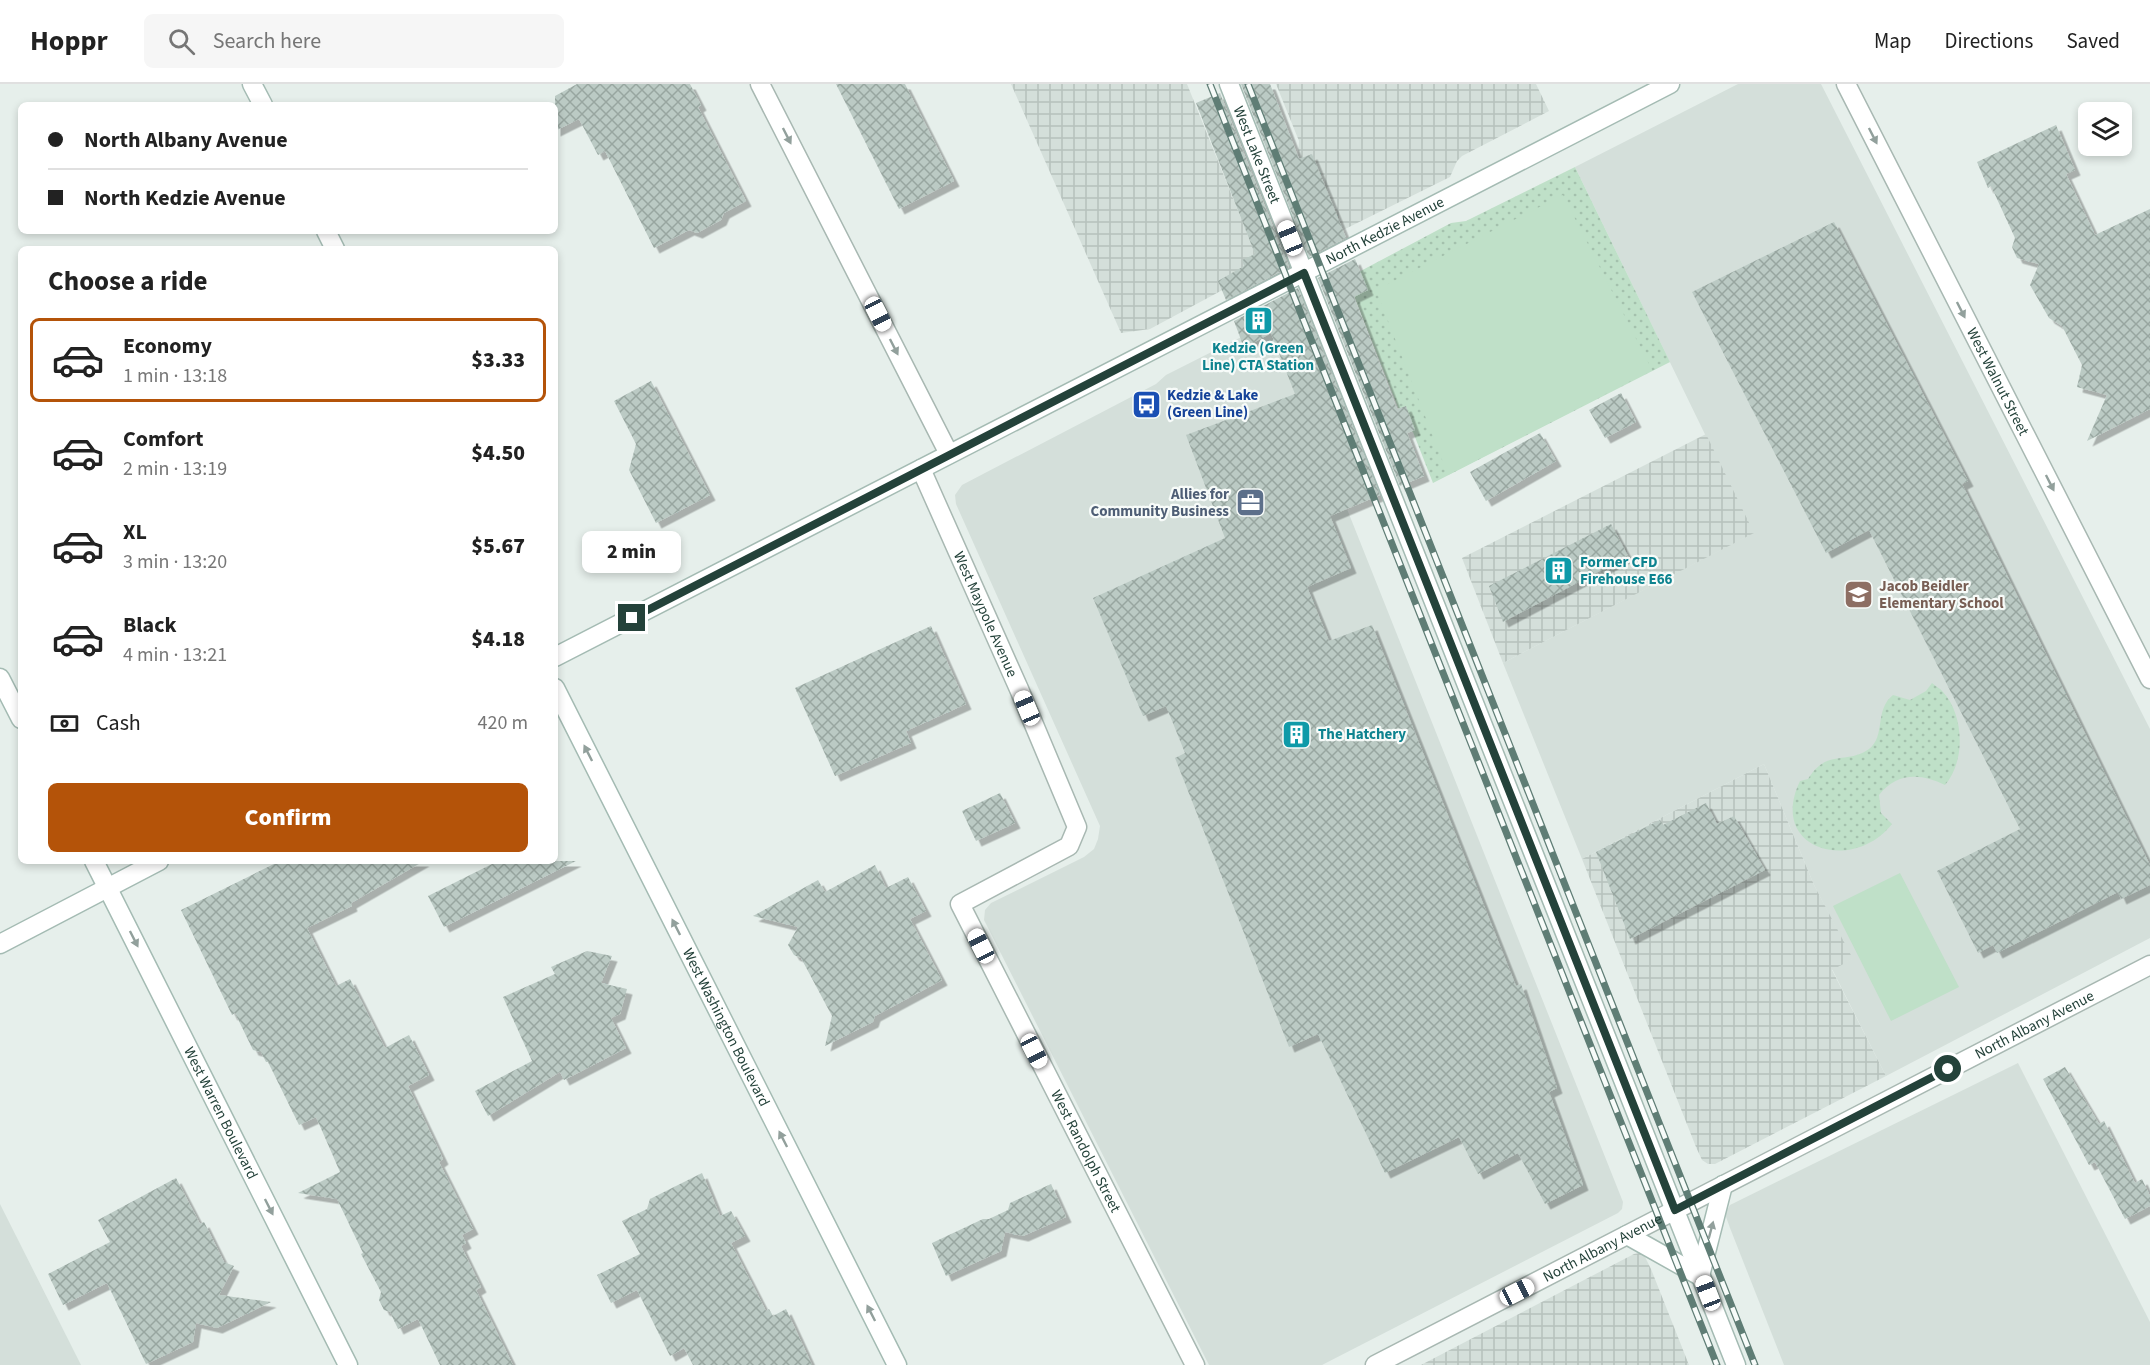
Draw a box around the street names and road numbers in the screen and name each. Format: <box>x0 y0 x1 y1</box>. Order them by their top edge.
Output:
street label: West Lake Street <box>1228 103 1286 207</box>
street label: North Kedzie Avenue <box>1322 191 1448 270</box>
street label: West Walnut Street <box>1962 324 2034 439</box>
street label: West Maypole Avenue <box>948 548 1023 681</box>
street label: West Washington Boulevard <box>678 944 775 1110</box>
street label: North Albany Avenue <box>1971 985 2098 1064</box>
street label: West Warren Boulevard <box>179 1043 263 1183</box>
street label: West Randolph Street <box>1046 1086 1126 1216</box>
street label: North Albany Avenue <box>1539 1208 1666 1287</box>

